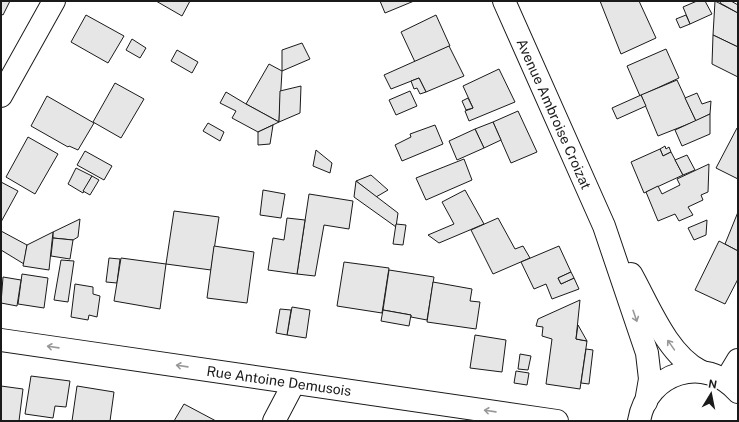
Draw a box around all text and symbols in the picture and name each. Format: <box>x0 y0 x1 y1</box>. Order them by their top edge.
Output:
street label: Avenue Ambroise Croizat <box>514 36 594 192</box>
one-way arrow <box>632 309 639 322</box>
one-way arrow <box>667 340 675 351</box>
one-way arrow <box>47 343 60 351</box>
one-way arrow <box>176 362 189 370</box>
street label: Rue Antoine Demusois <box>206 363 352 399</box>
north arrow <box>691 374 731 414</box>
text: N <box>707 377 718 391</box>
one-way arrow <box>484 407 497 415</box>

